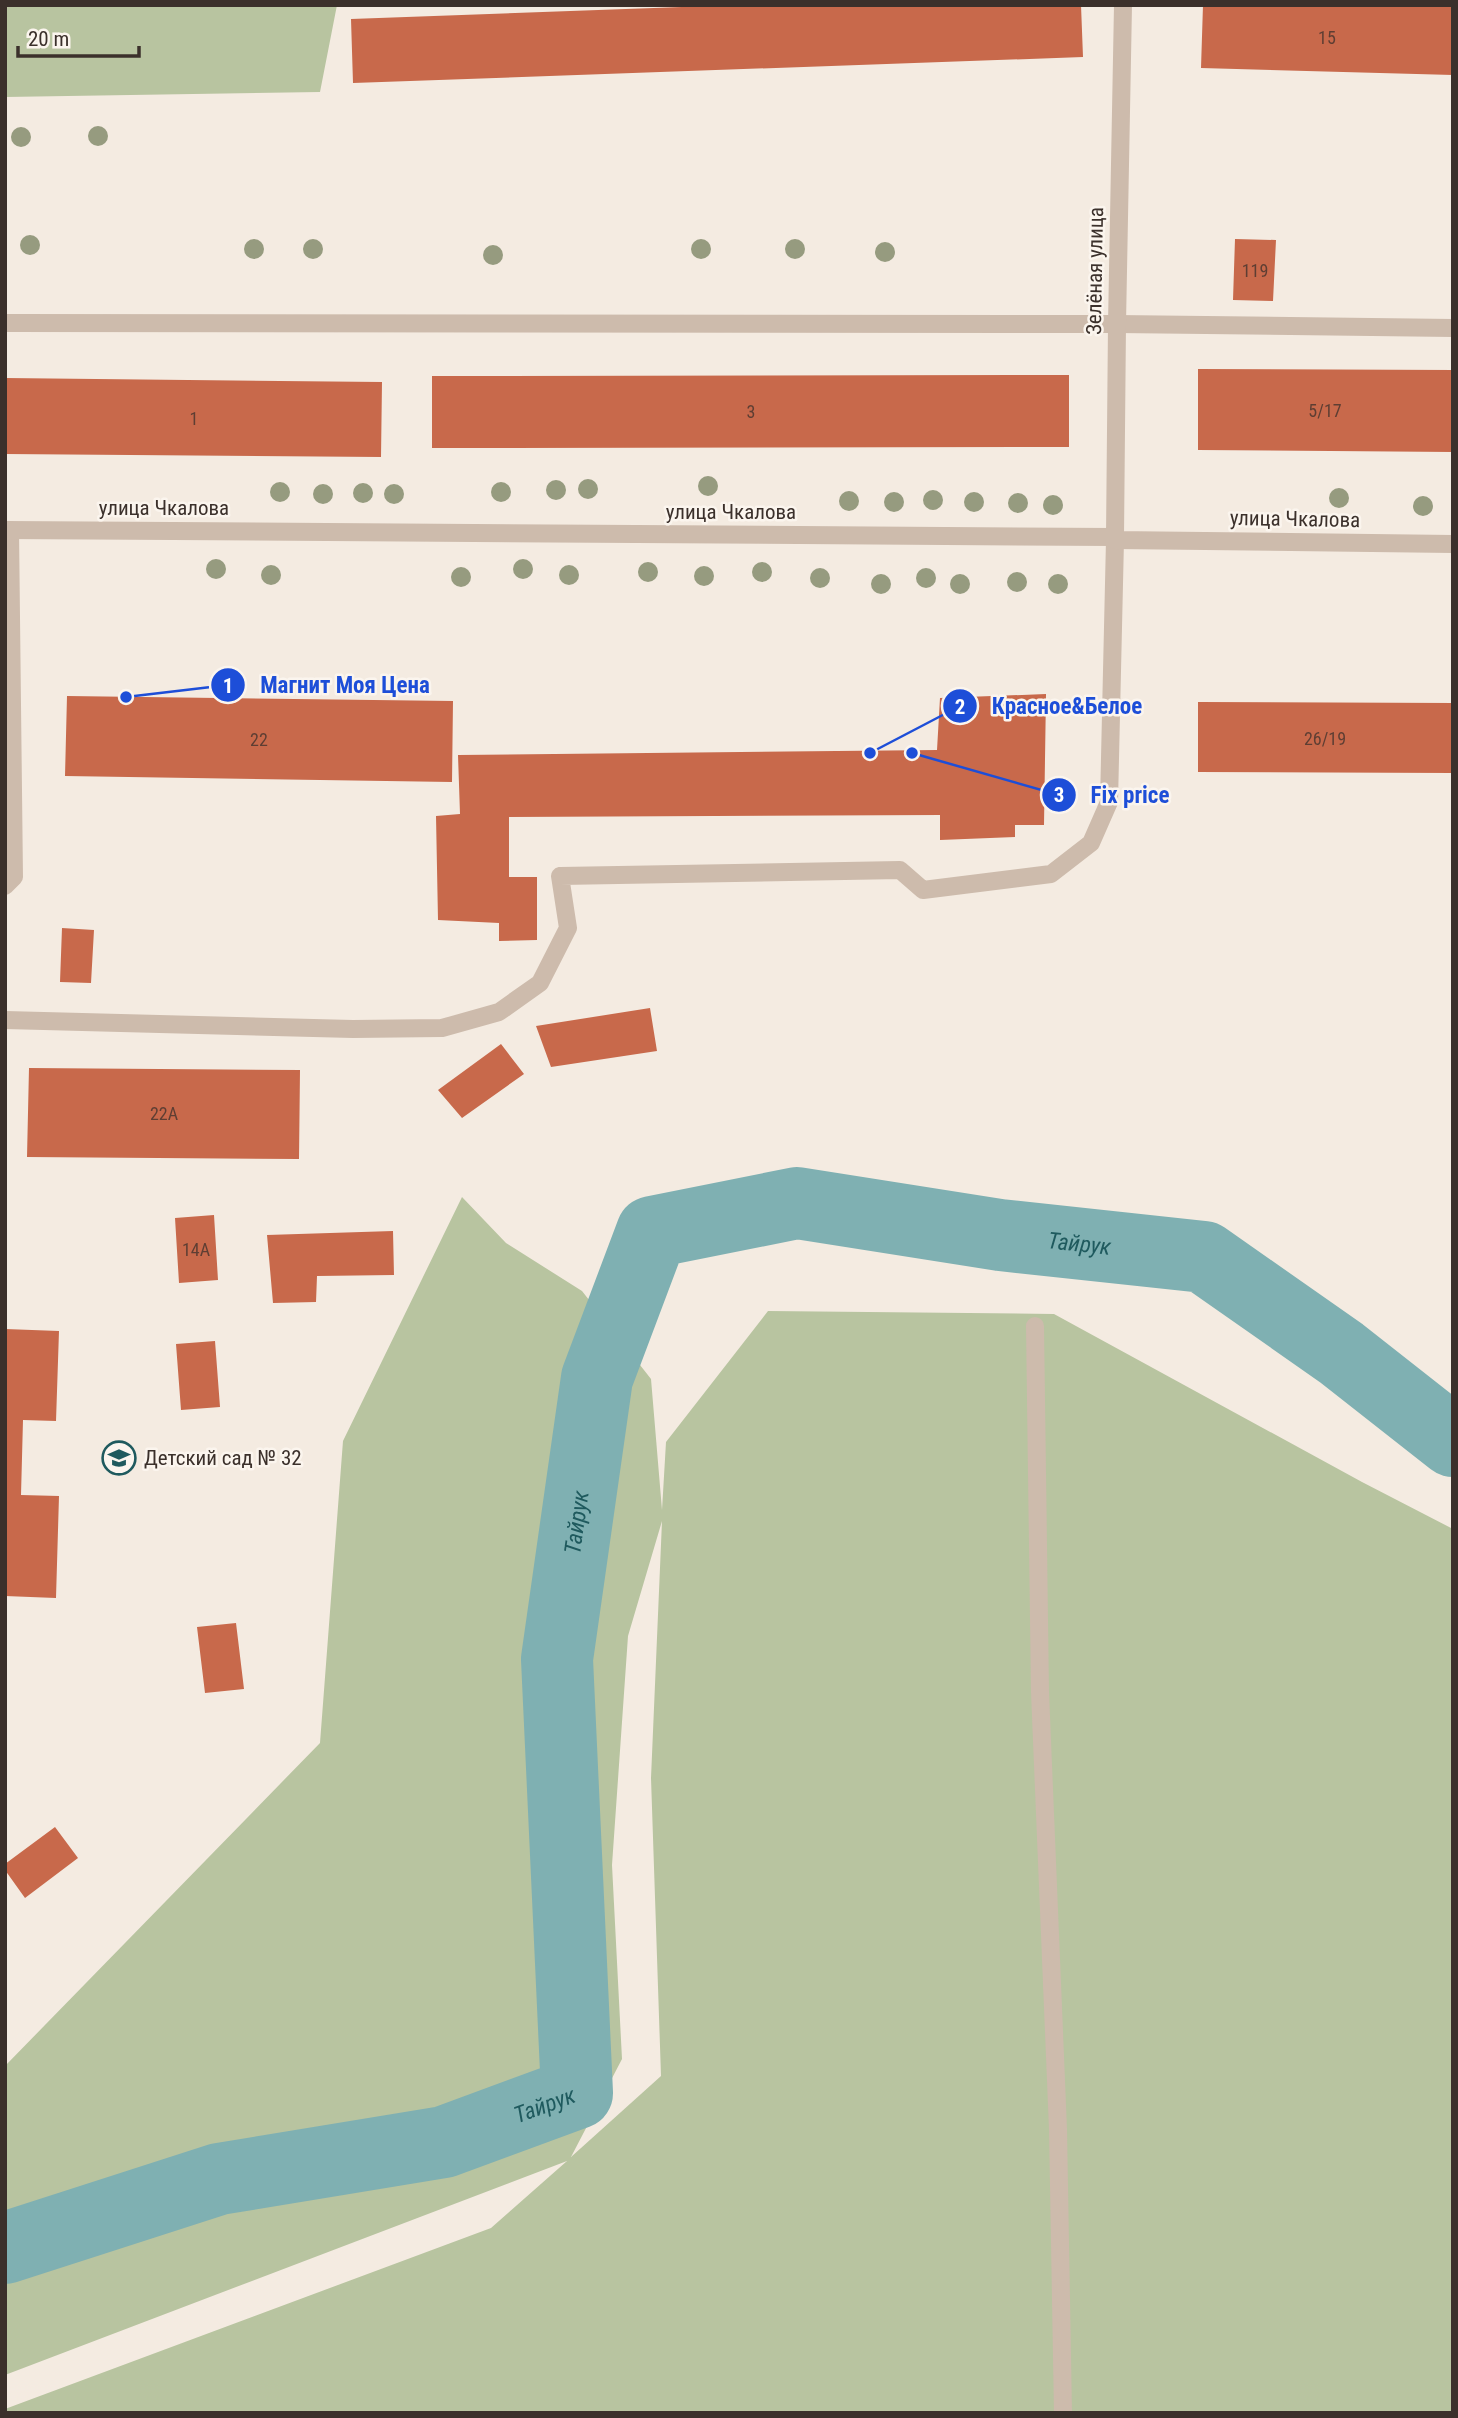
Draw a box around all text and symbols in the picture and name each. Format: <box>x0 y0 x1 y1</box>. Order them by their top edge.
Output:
scale bar <box>18 14 138 58</box>
text: 20 m <box>28 27 69 51</box>
house number: 15 <box>1318 27 1336 48</box>
street label: Зелёная улица <box>1082 207 1108 335</box>
house number: 119 <box>1242 260 1268 281</box>
house number: 5/17 <box>1308 400 1342 421</box>
house number: 3 <box>747 401 755 422</box>
house number: 1 <box>190 408 198 429</box>
street label: улица Чкалова <box>99 496 229 520</box>
street label: улица Чкалова <box>666 500 796 524</box>
street label: улица Чкалова <box>1230 506 1360 532</box>
callout: Магнит Моя Цена <box>211 663 444 707</box>
text: Магнит Моя Цена <box>260 672 430 699</box>
text: 1 <box>223 674 233 698</box>
callout: Красное&Белое <box>943 684 1156 728</box>
text: Красное&Белое <box>992 693 1142 720</box>
text: 2 <box>955 695 965 719</box>
house number: 26/19 <box>1304 728 1346 749</box>
house number: 22 <box>250 729 268 750</box>
callout: Fix price <box>1041 773 1183 817</box>
text: Fix price <box>1091 782 1169 809</box>
text: 3 <box>1054 783 1064 807</box>
house number: 22А <box>150 1103 179 1124</box>
water label: Тайрук <box>1046 1227 1113 1261</box>
house number: 14А <box>182 1239 211 1260</box>
school or university icon: Детский сад № 32 <box>100 1439 138 1477</box>
place label: Детский сад № 32 <box>144 1446 302 1470</box>
water label: Тайрук <box>559 1488 594 1556</box>
water label: Тайрук <box>510 2081 580 2129</box>

